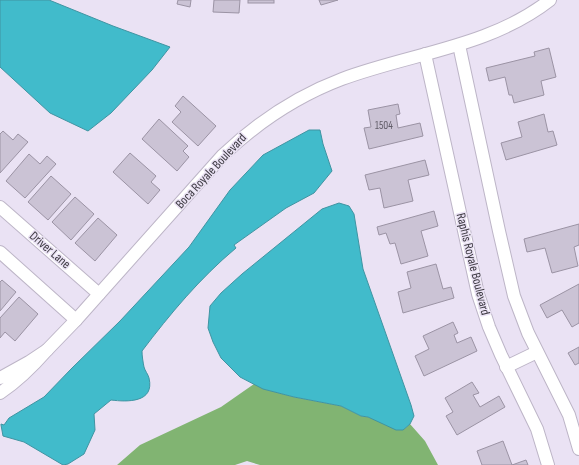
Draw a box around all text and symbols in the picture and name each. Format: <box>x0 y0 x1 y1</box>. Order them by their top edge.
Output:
house number: 1504 <box>375 119 393 132</box>
street label: Boca Royale Boulevard <box>172 130 250 212</box>
street label: Raphis Royale Boulevard <box>453 211 493 317</box>
street label: Driver Lane <box>26 228 74 272</box>

